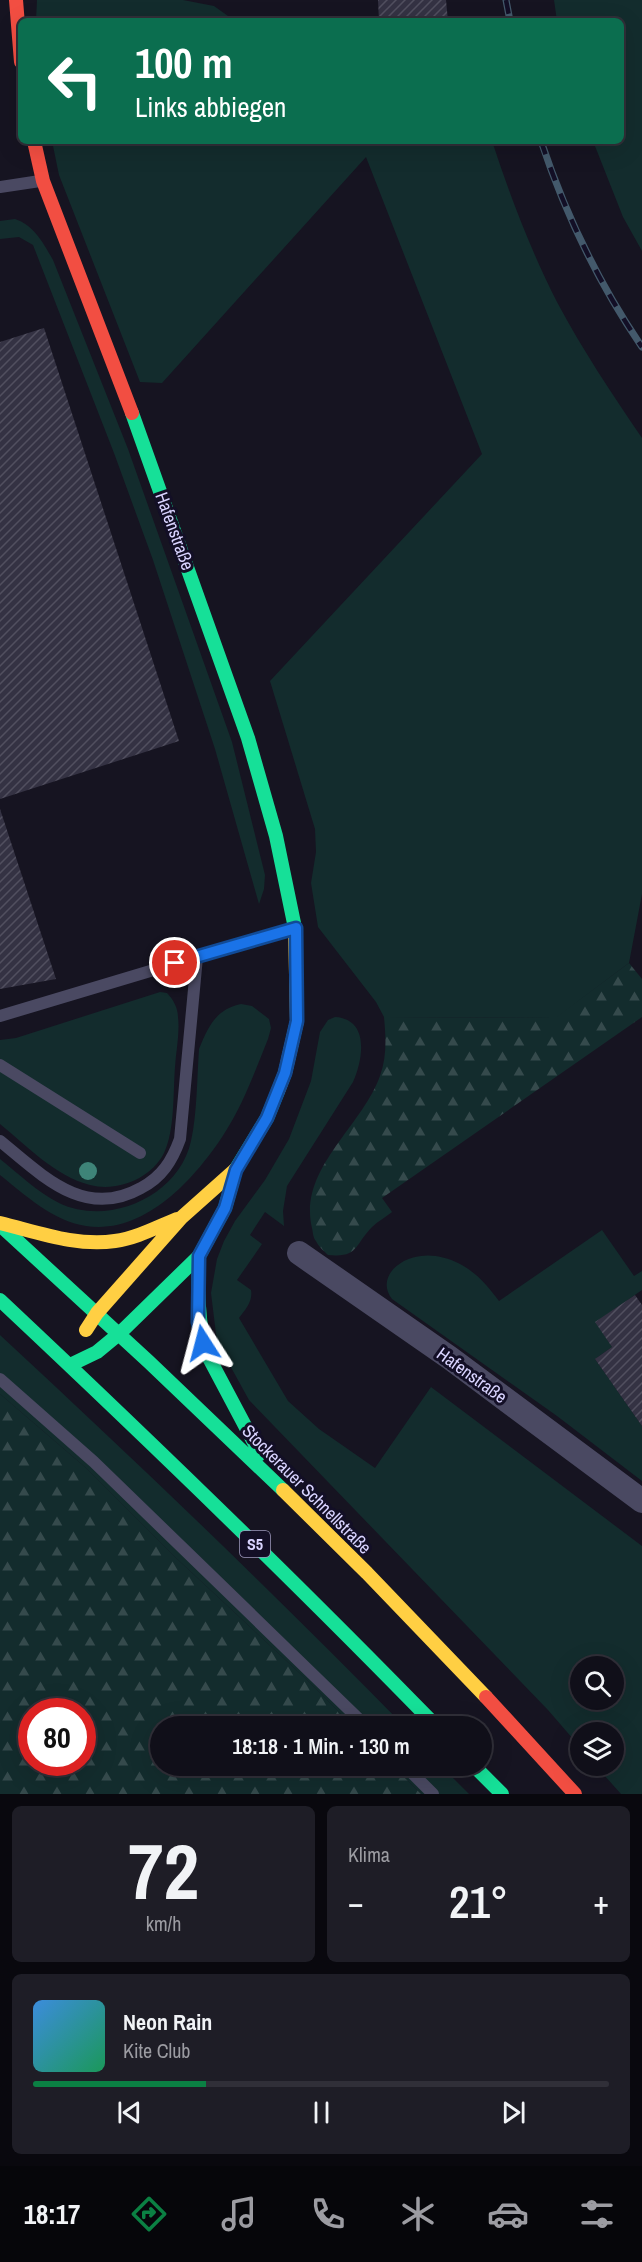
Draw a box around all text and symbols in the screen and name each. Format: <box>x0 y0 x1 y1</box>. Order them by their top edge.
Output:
text: 100 m <box>135 35 233 91</box>
icon: left <box>36 42 114 120</box>
text: Links abbiegen <box>135 89 286 125</box>
street label: Hafenstraße <box>149 489 201 573</box>
pin <box>149 937 200 988</box>
icon: arrive <box>158 946 191 979</box>
position arrow <box>171 1311 235 1375</box>
street label: Hafenstraße <box>432 1341 512 1409</box>
street label: Stockerauer Schnellstraße <box>237 1419 377 1559</box>
road number: S5 <box>240 1531 270 1557</box>
map controls <box>570 1656 624 1776</box>
button: search <box>570 1656 624 1710</box>
speed limit sign: 80 <box>18 1698 96 1776</box>
button: layers <box>570 1722 624 1776</box>
text: 18:18 · 1 Min. · 130 m <box>232 1731 410 1761</box>
text: 72 <box>128 1818 199 1923</box>
text: Klima <box>348 1841 390 1868</box>
text: 21° <box>449 1871 508 1932</box>
text: − <box>348 1880 364 1924</box>
text: + <box>593 1880 609 1924</box>
text: km/h <box>146 1910 181 1937</box>
text: Neon Rain <box>123 2007 212 2037</box>
text: Kite Club <box>123 2037 190 2064</box>
icon: previous <box>113 2096 146 2129</box>
icon: pause <box>305 2096 338 2129</box>
icon: next <box>497 2096 530 2129</box>
icon: directions <box>128 2193 170 2235</box>
icon: music <box>218 2193 260 2235</box>
icon: phone <box>307 2193 349 2235</box>
icon: climate <box>397 2193 439 2235</box>
icon: car <box>487 2193 529 2235</box>
icon: filters <box>576 2193 618 2235</box>
text: 18:17 <box>24 2196 80 2232</box>

